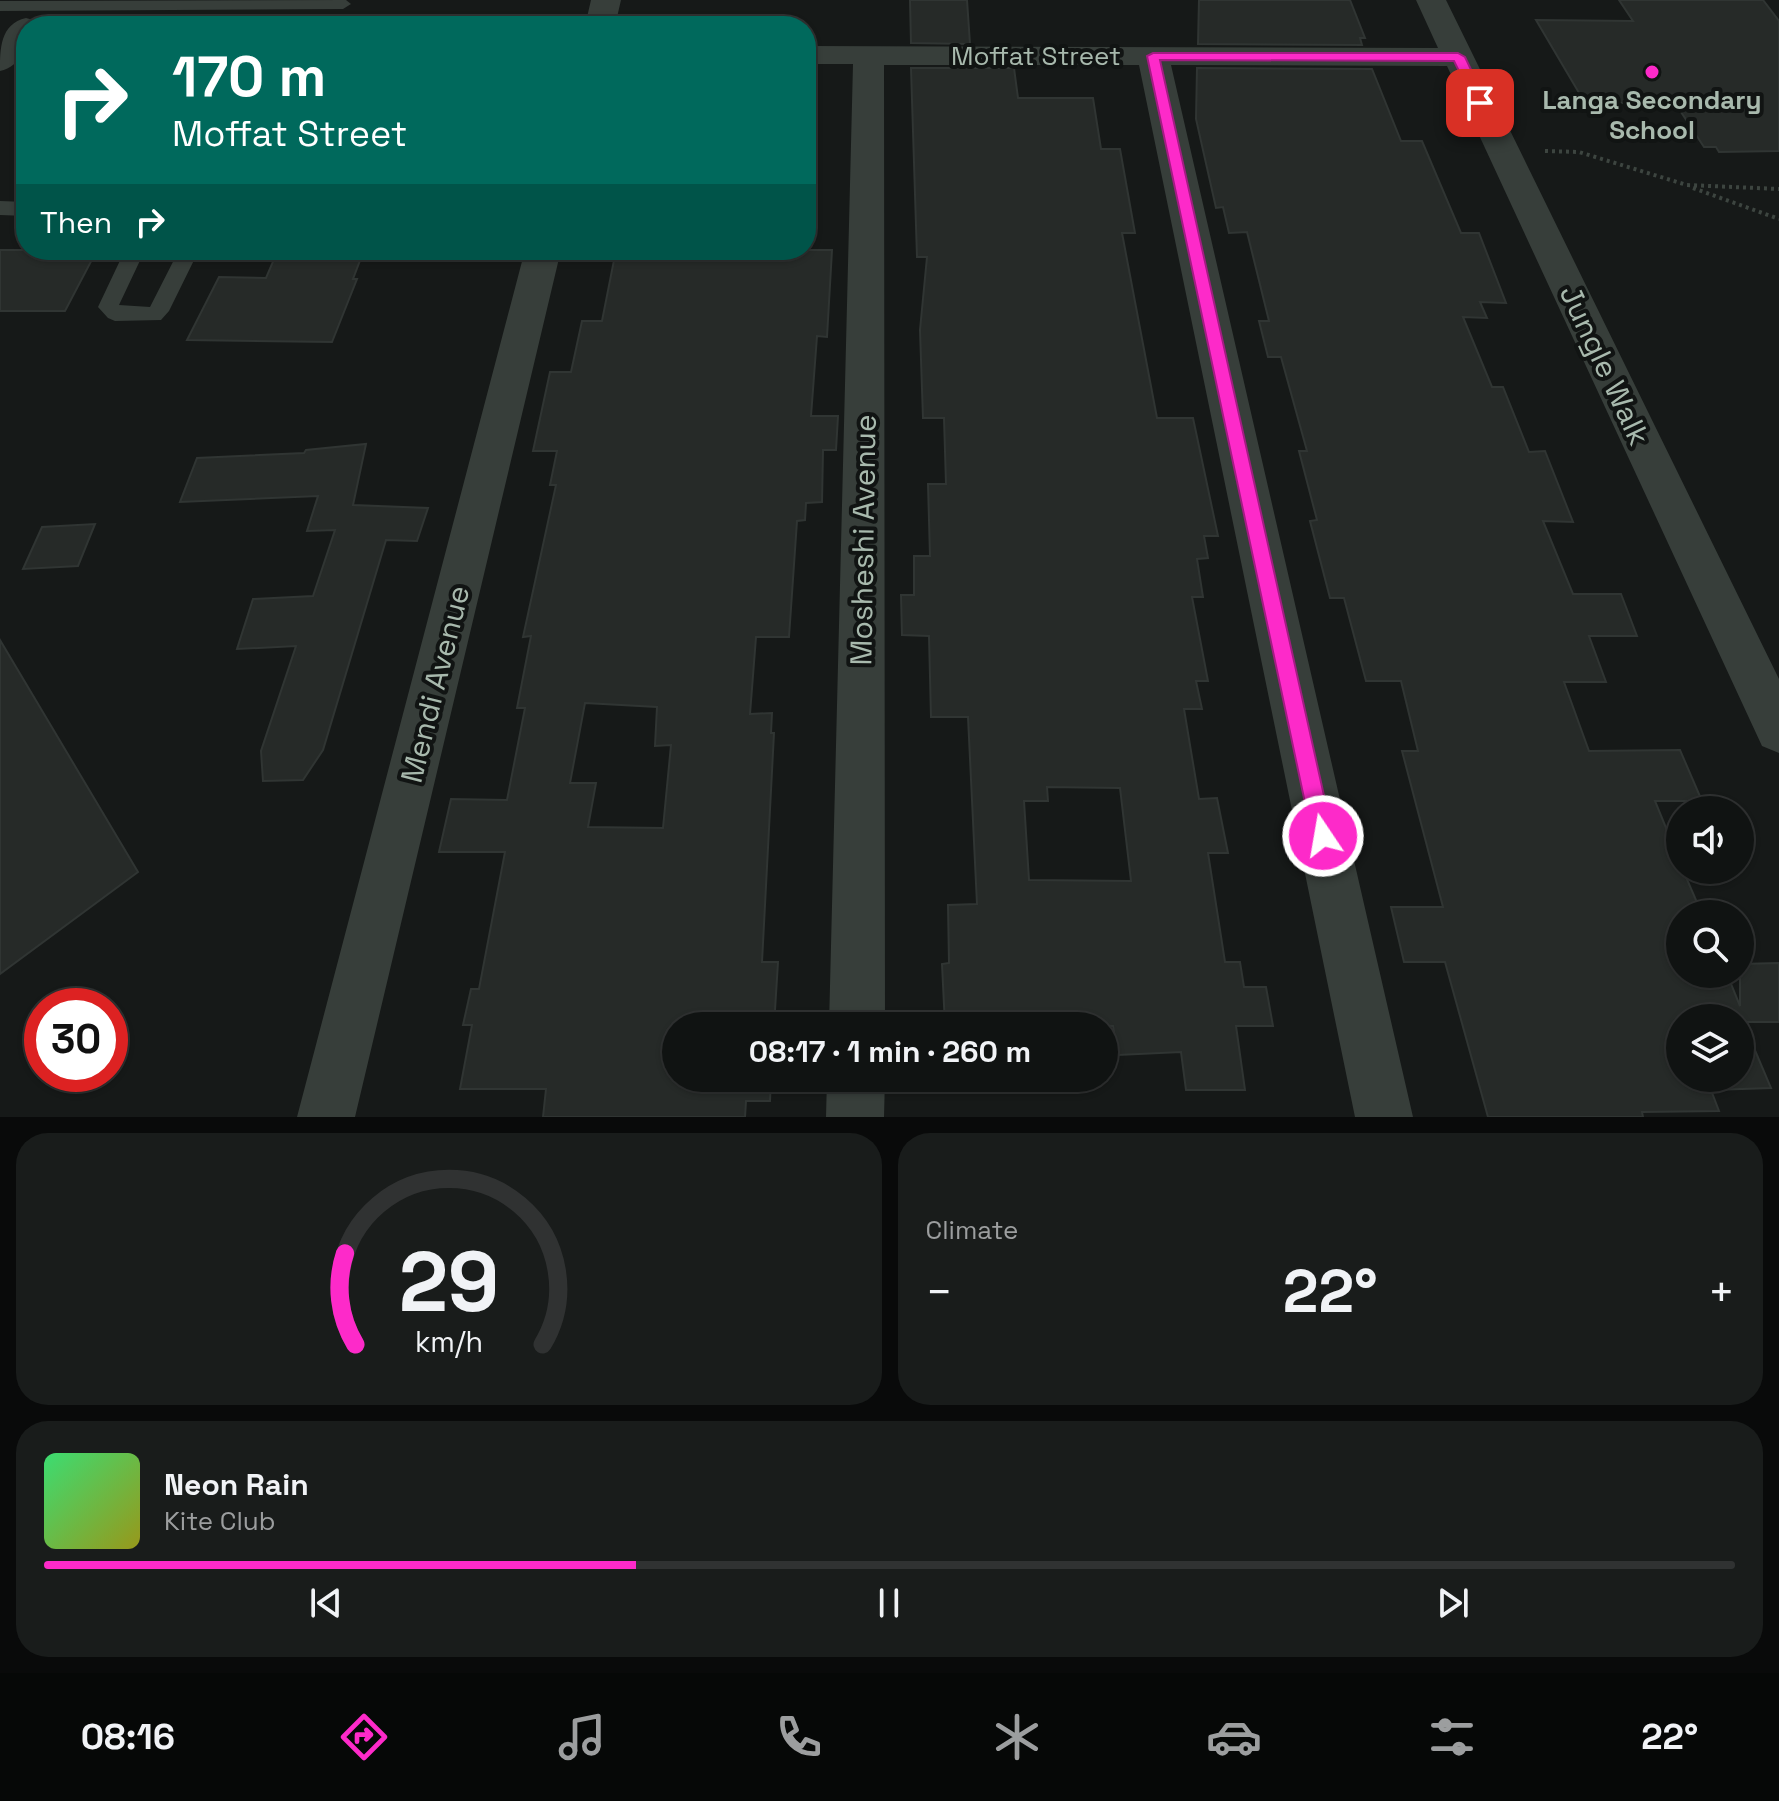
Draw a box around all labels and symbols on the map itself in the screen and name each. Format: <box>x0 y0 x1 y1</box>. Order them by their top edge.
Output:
street label: Moffat Street <box>951 39 1121 73</box>
marker: Langa Secondary School <box>1643 63 1661 81</box>
pin <box>1446 69 1514 137</box>
place label: Langa Secondary School <box>1542 83 1762 147</box>
street label: Jungle Walk <box>1551 279 1659 451</box>
street label: Mosheshi Avenue <box>841 414 885 666</box>
street label: Mendi Avenue <box>392 581 478 787</box>
position arrow <box>1281 794 1365 878</box>
speed limit sign: 30 <box>24 988 128 1092</box>

